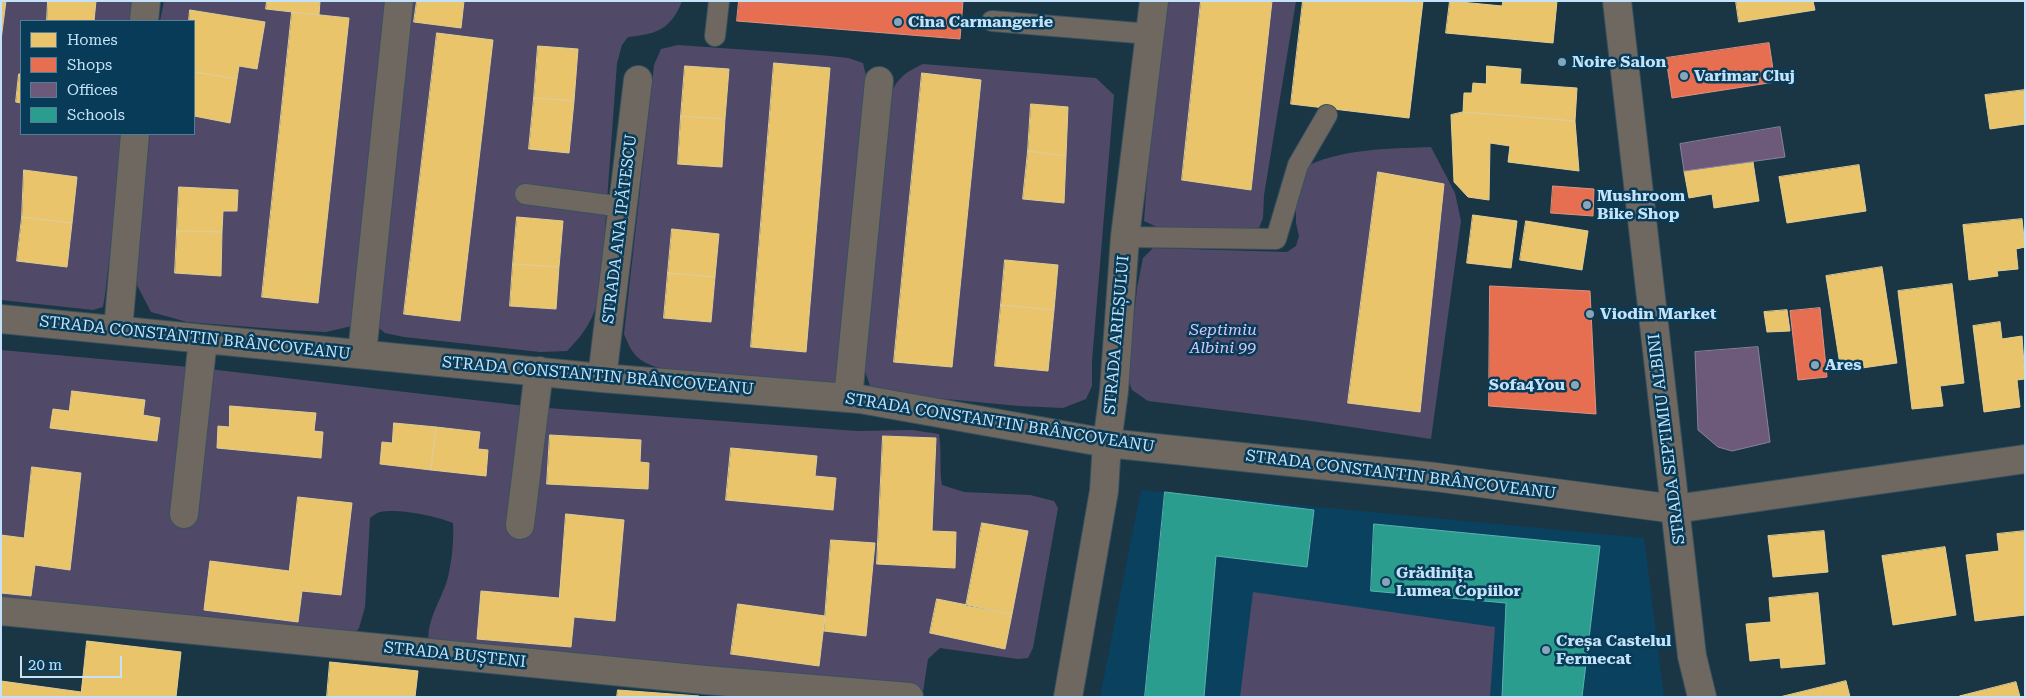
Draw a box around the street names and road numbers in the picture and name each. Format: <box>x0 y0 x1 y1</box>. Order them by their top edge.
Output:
street label: STRADA ANA IPĂTESCU <box>599 133 641 325</box>
street label: STRADA ARIEȘULUI <box>1100 254 1134 416</box>
street label: STRADA CONSTANTIN BRÂNCOVEANU <box>38 312 352 364</box>
street label: STRADA SEPTIMIU ALBINI <box>1645 332 1689 546</box>
street label: STRADA CONSTANTIN BRÂNCOVEANU <box>441 353 755 399</box>
street label: STRADA CONSTANTIN BRÂNCOVEANU <box>844 389 1156 457</box>
street label: STRADA CONSTANTIN BRÂNCOVEANU <box>1245 446 1557 504</box>
street label: STRADA BUȘTENI <box>383 638 527 672</box>

